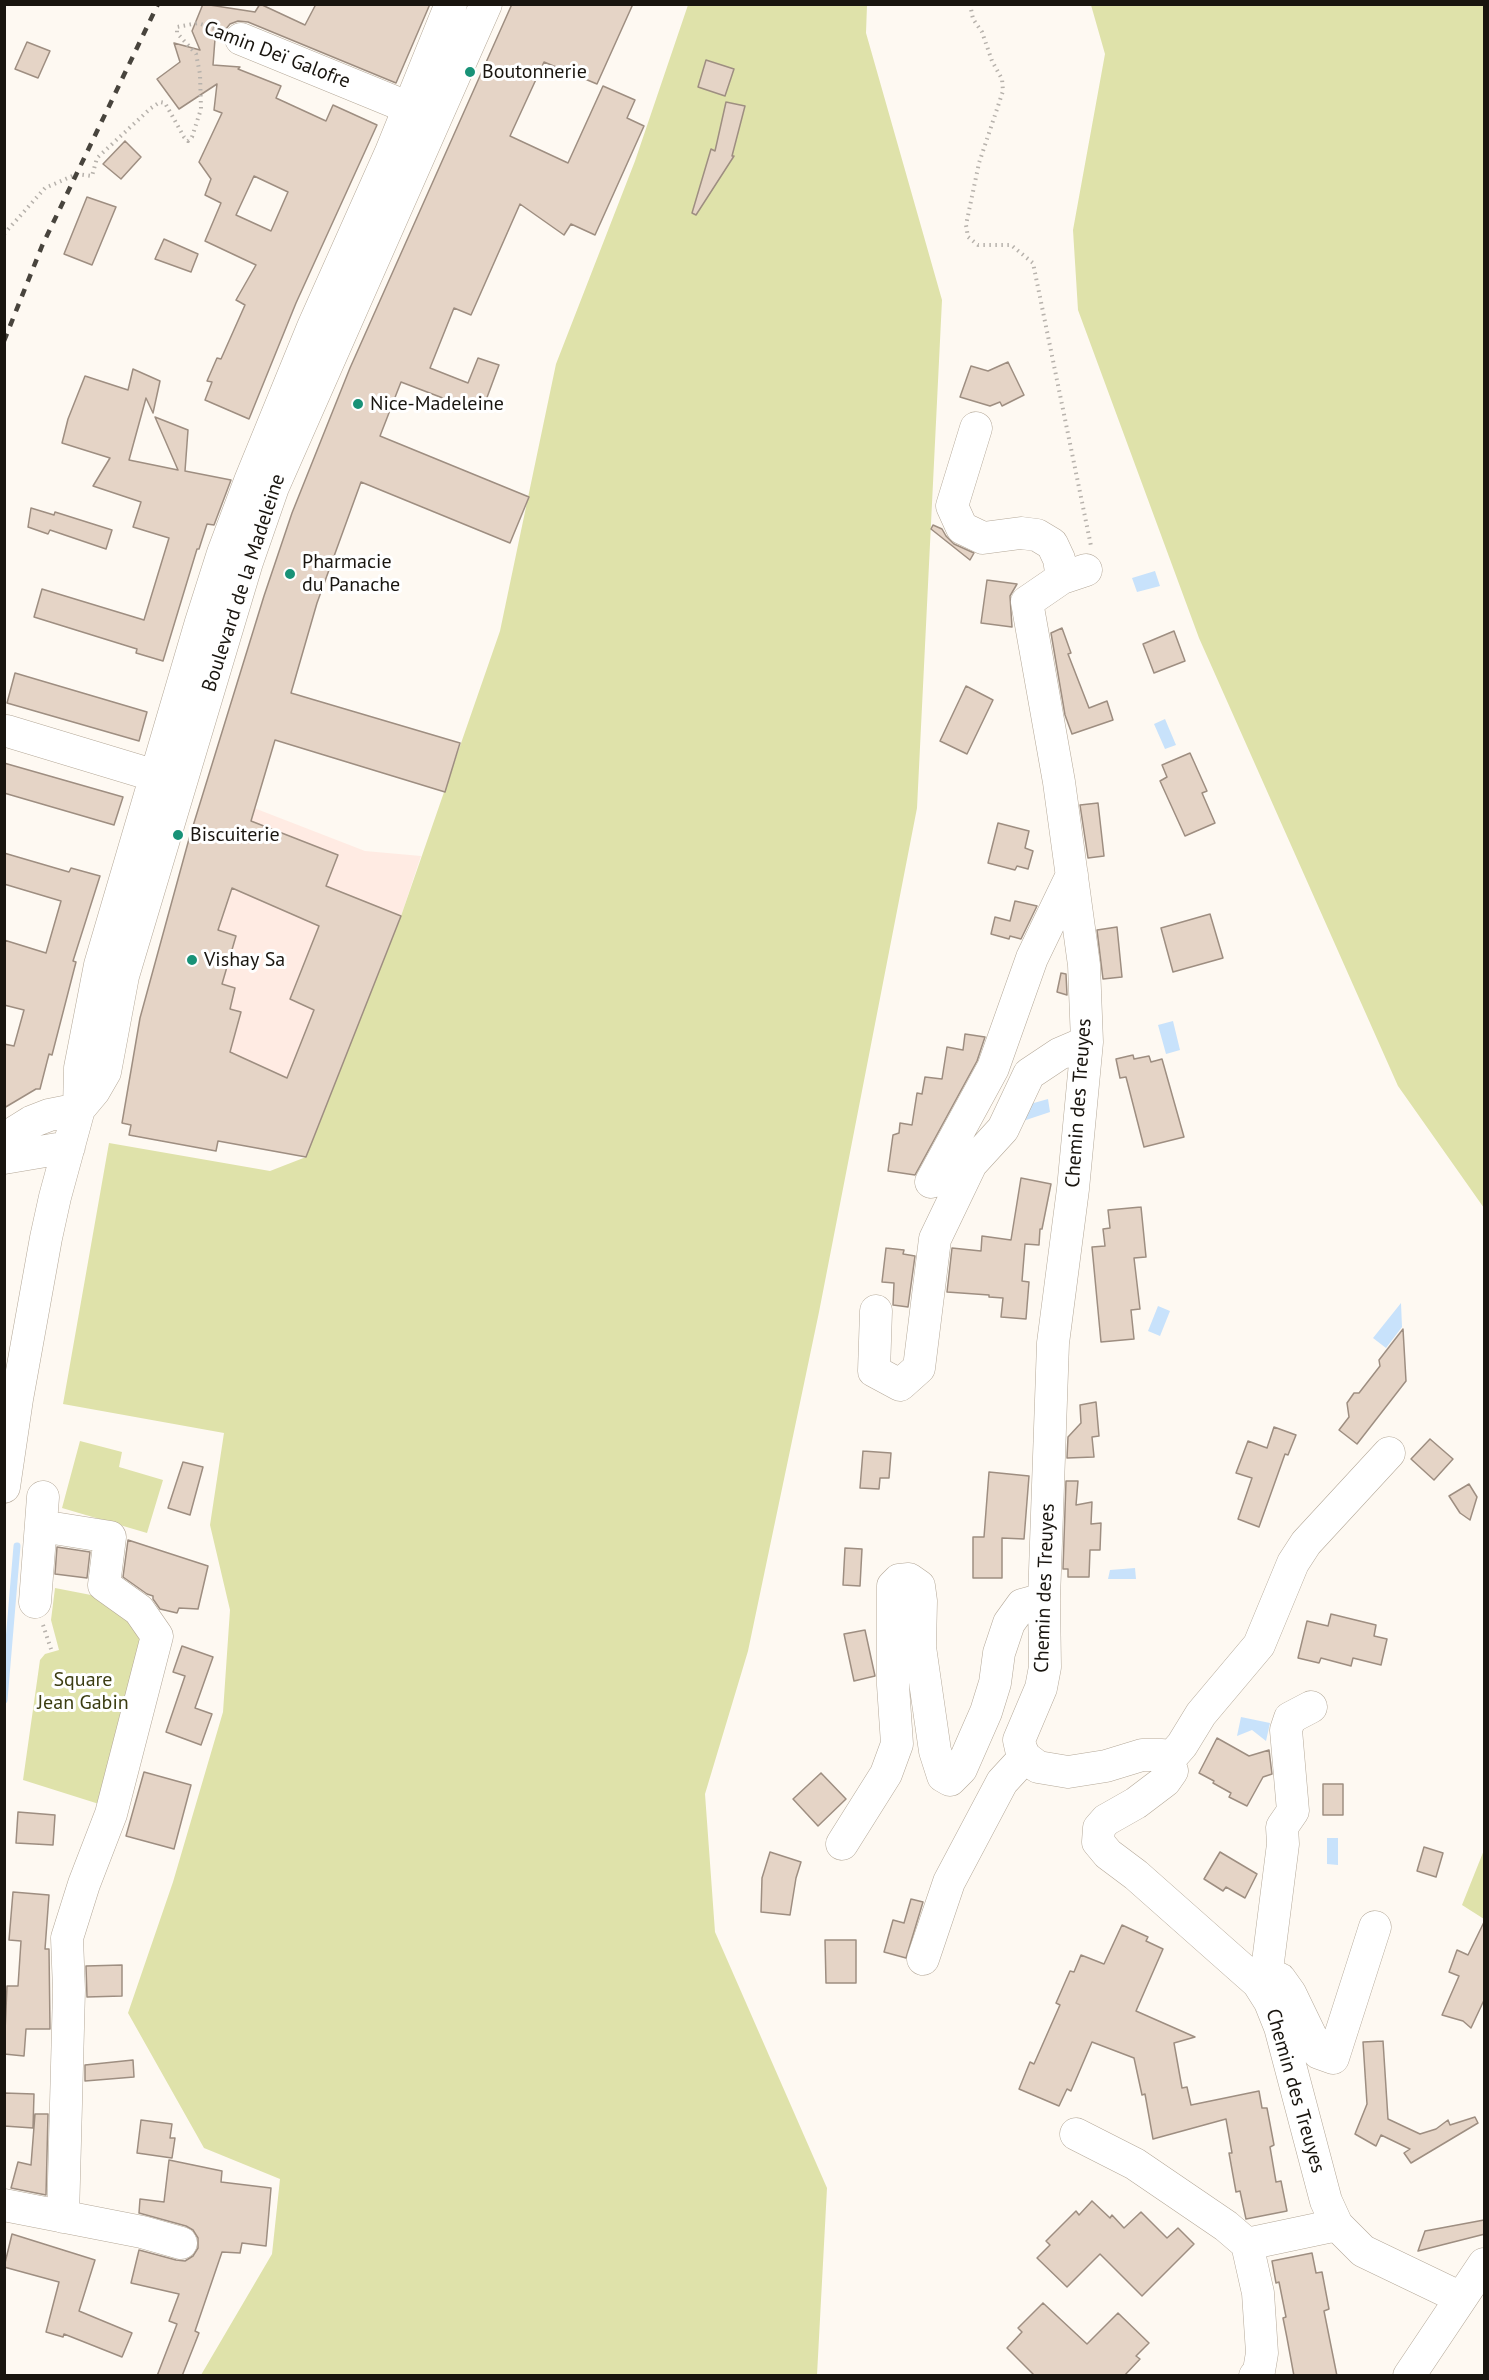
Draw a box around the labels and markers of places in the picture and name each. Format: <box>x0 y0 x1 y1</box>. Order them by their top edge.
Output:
place label: Boutonnerie <box>482 60 587 84</box>
marker: Boutonnerie <box>463 65 477 79</box>
place label: Nice-Madeleine <box>370 392 504 416</box>
marker: Nice-Madeleine <box>351 397 365 411</box>
place label: Pharmacie du Panache <box>302 550 400 597</box>
marker: Pharmacie du Panache <box>283 567 297 581</box>
place label: Biscuiterie <box>190 823 280 847</box>
marker: Biscuiterie <box>171 828 185 842</box>
place label: Vishay Sa <box>204 948 285 972</box>
marker: Vishay Sa <box>185 953 199 967</box>

